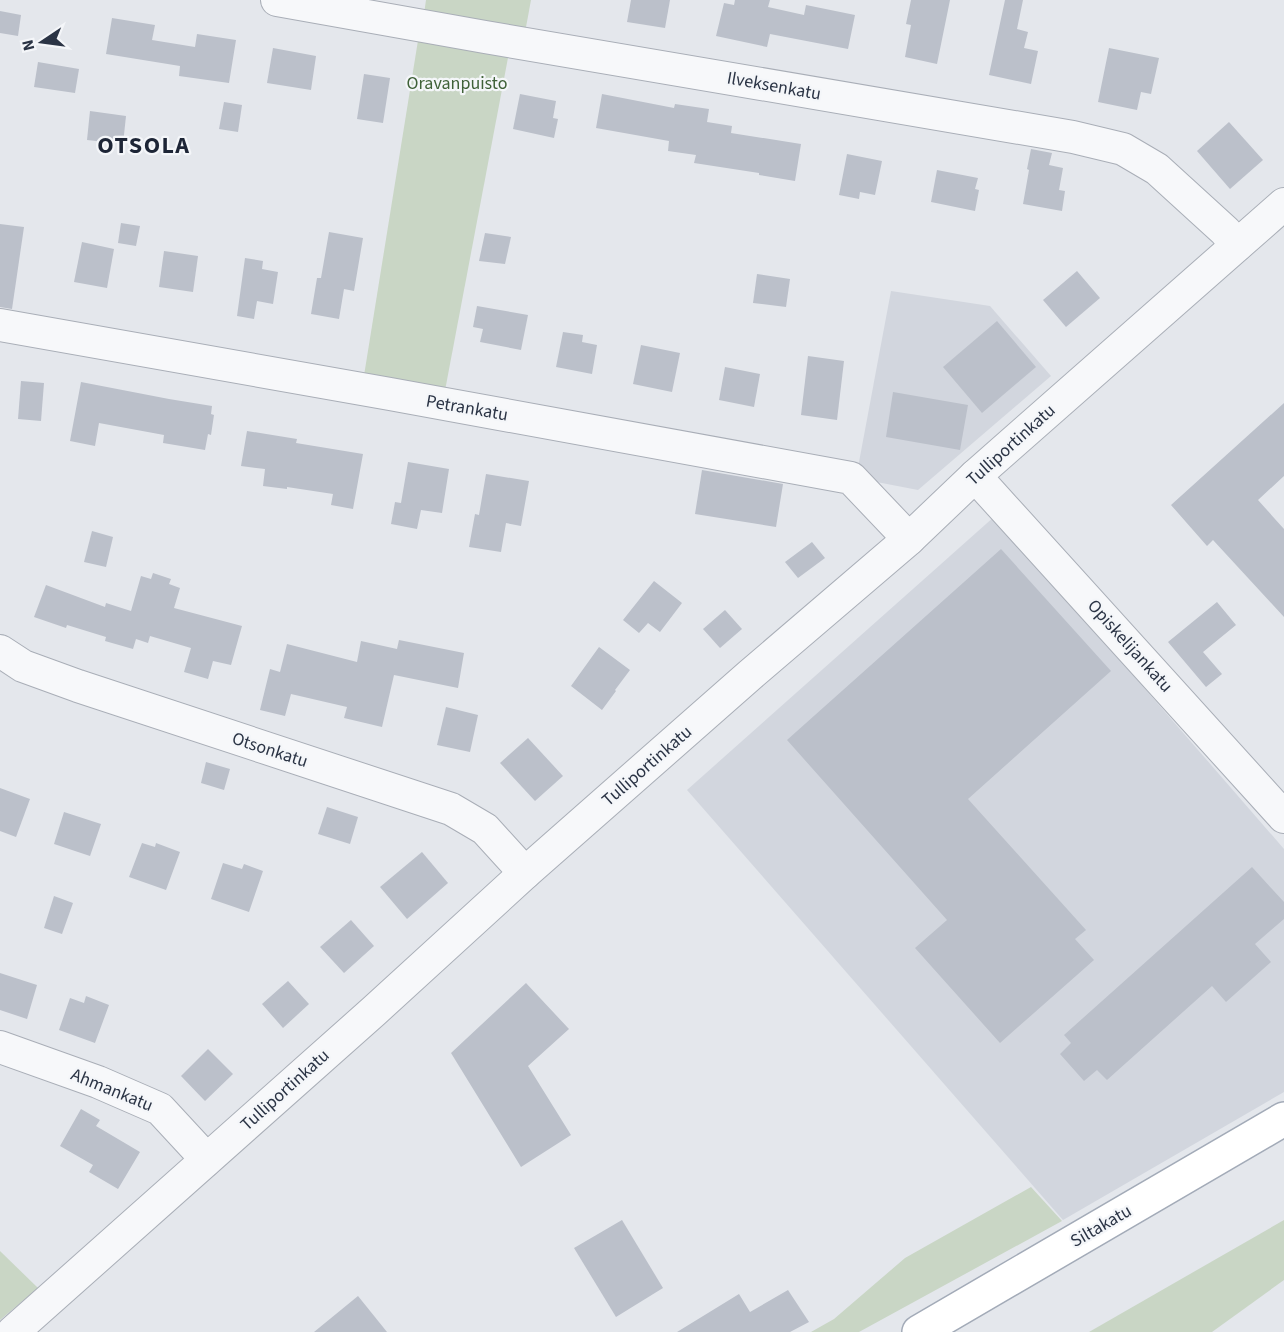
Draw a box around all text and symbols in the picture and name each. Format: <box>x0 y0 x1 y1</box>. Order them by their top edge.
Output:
north arrow <box>12 12 72 72</box>
text: N <box>16 37 40 53</box>
street label: Ilveksenkatu <box>725 65 823 107</box>
park label: Oravanpuisto <box>407 71 507 96</box>
district label: OTSOLA <box>97 128 191 163</box>
street label: Petrankatu <box>424 389 510 427</box>
street label: Tulliportinkatu <box>961 398 1061 492</box>
street label: Opiskelijankatu <box>1081 594 1179 698</box>
street label: Tulliportinkatu <box>597 720 697 812</box>
street label: Otsonkatu <box>229 726 311 774</box>
street label: Tulliportinkatu <box>235 1043 335 1137</box>
street label: Ahmankatu <box>67 1062 157 1118</box>
street label: Siltakatu <box>1066 1198 1136 1254</box>

